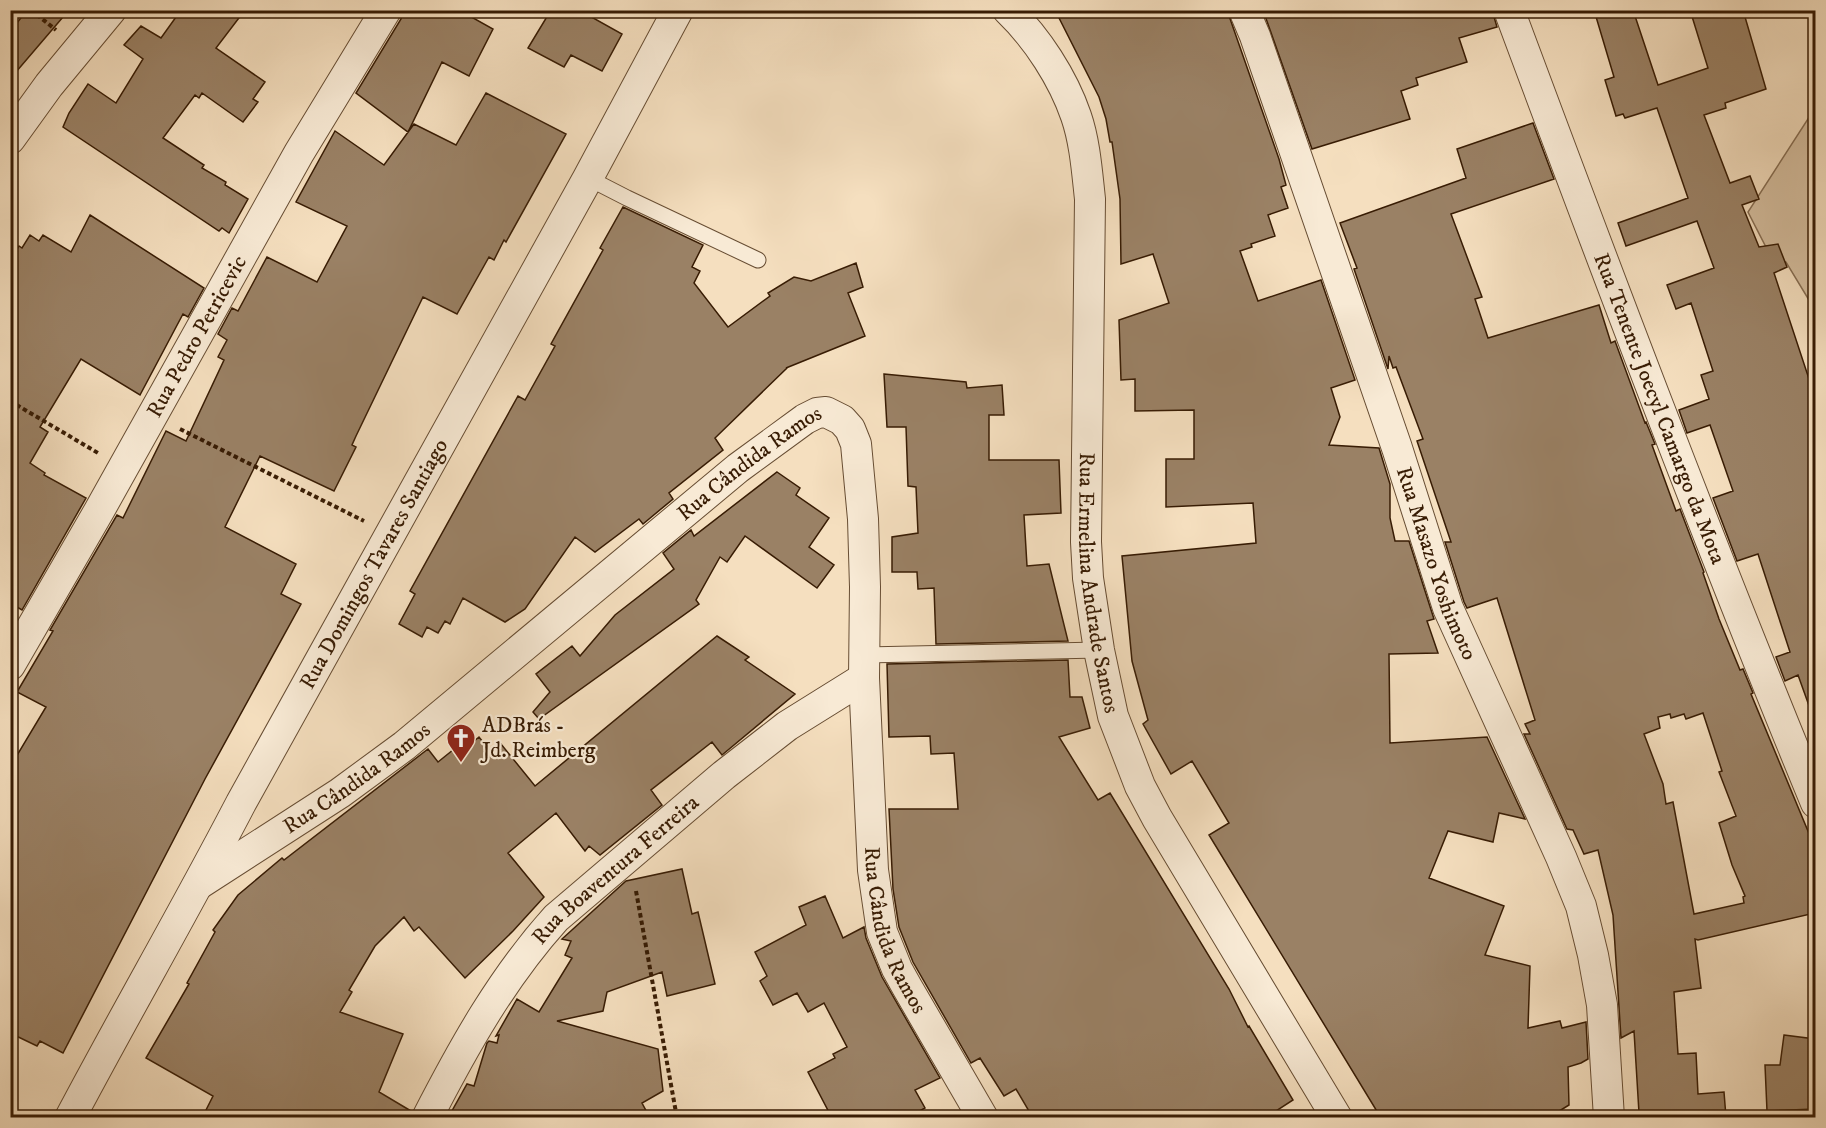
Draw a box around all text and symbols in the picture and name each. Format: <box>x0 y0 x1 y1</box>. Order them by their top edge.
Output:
street label: Rua Tenente Joecyl Camargo da Mota <box>1588 249 1732 568</box>
street label: Rua Pedro Petricevic <box>141 250 253 422</box>
street label: Rua Cândida Ramos <box>671 399 826 527</box>
street label: Rua Domingos Tavares Santiago <box>294 434 454 694</box>
street label: Rua Ermelina Andrade Santos <box>1072 452 1126 716</box>
street label: Rua Masazo Yoshimoto <box>1390 463 1483 664</box>
place label: ADBrás - Jd. Reimberg <box>480 712 596 764</box>
street label: Rua Cândida Ramos <box>278 716 436 840</box>
church icon: ADBrás - Jd. Reimberg <box>445 722 477 764</box>
street label: Rua Boaventura Ferreira <box>526 788 705 950</box>
street label: Rua Cândida Ramos <box>858 846 933 1018</box>

